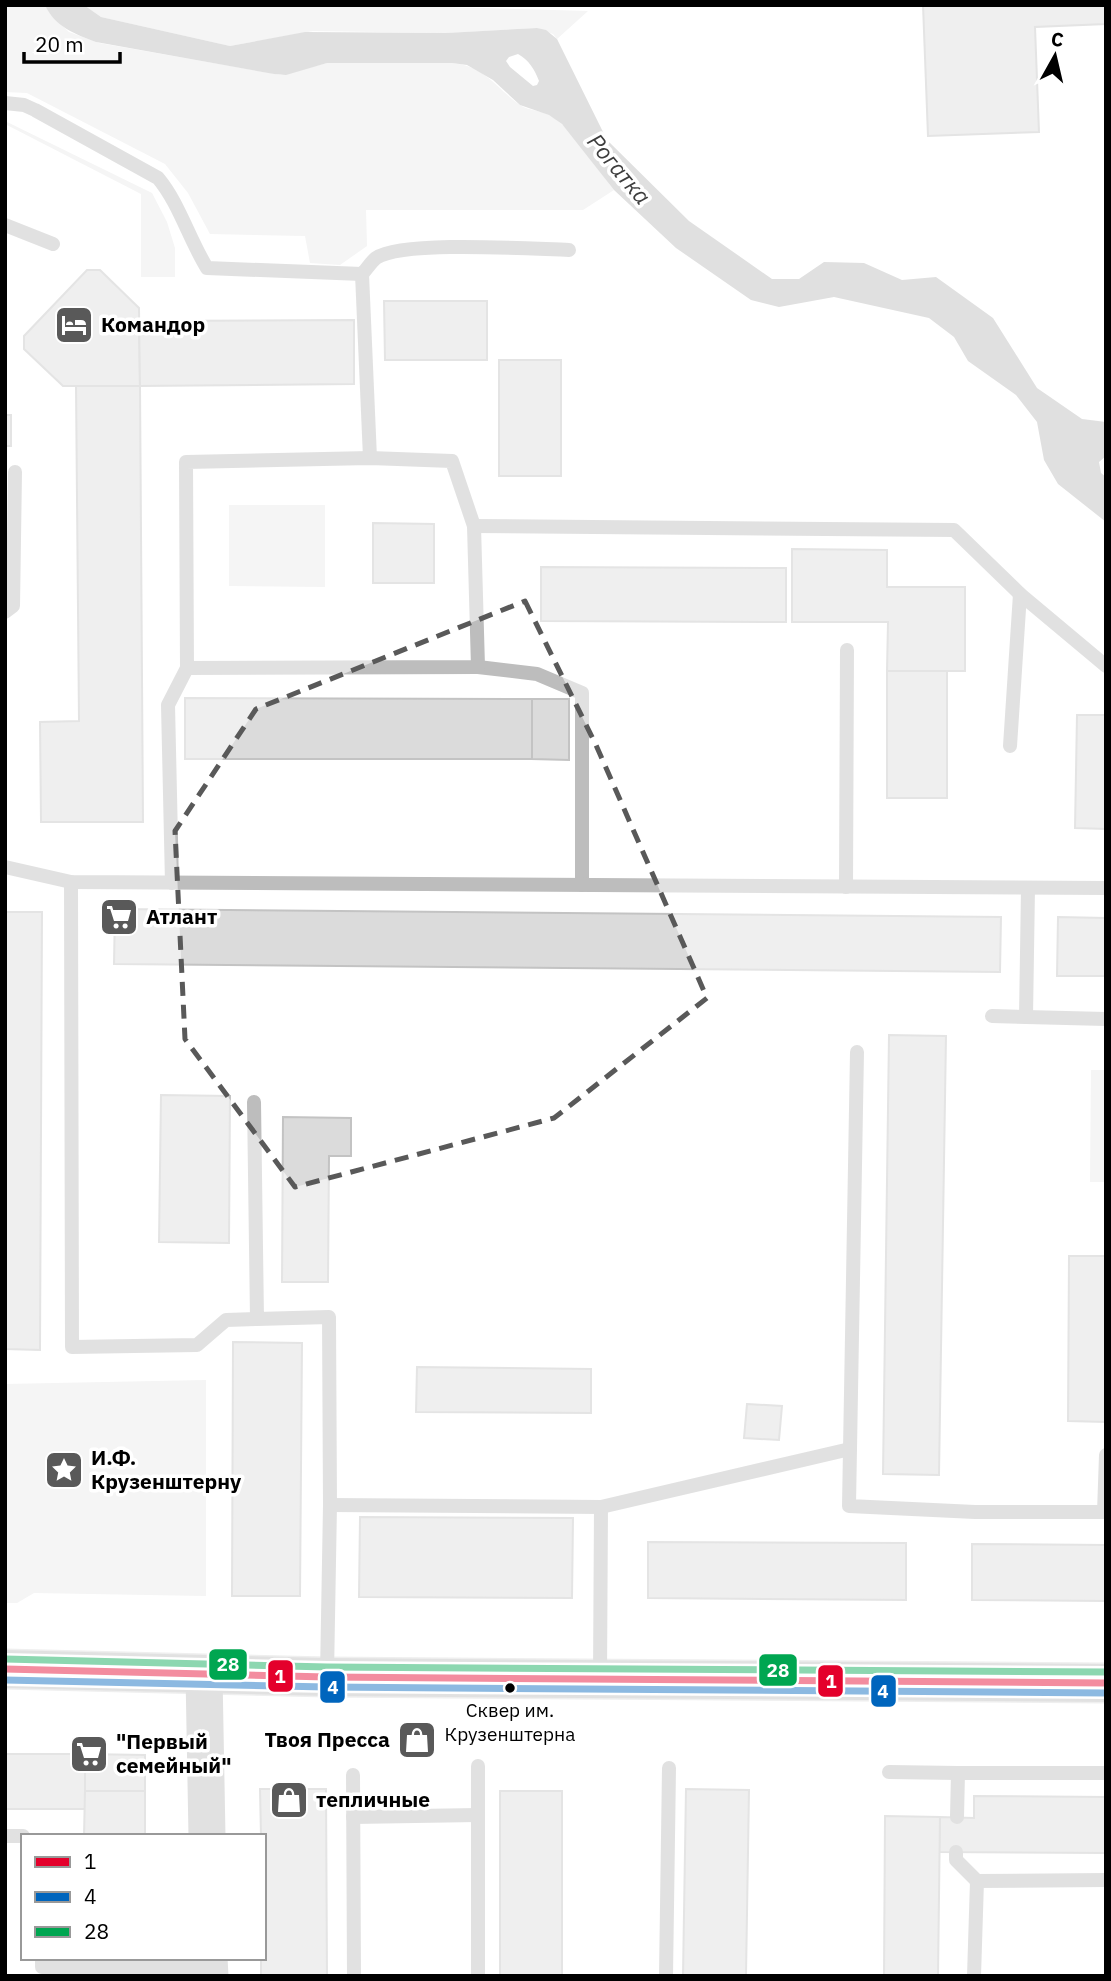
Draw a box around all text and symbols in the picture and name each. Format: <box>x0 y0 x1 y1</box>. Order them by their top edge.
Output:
scale bar <box>24 21 121 65</box>
north arrow <box>1020 21 1090 91</box>
text: С <box>1050 26 1065 52</box>
text: 20 m <box>35 30 84 58</box>
water label: Рогатка <box>581 127 658 210</box>
hotel icon: Командор <box>53 304 95 346</box>
place label: Командор <box>101 310 205 338</box>
supermarket icon: Атлант <box>98 896 140 938</box>
place label: Атлант <box>146 902 217 930</box>
place label: И.Ф. Крузенштерну <box>91 1443 242 1495</box>
place icon: И.Ф. Крузенштерну <box>43 1449 85 1491</box>
line badge: 28 <box>208 1648 248 1681</box>
text: 28 <box>217 1652 239 1676</box>
line badge: 28 <box>758 1653 798 1687</box>
text: 28 <box>767 1658 789 1682</box>
line badge: 1 <box>267 1659 294 1693</box>
text: 1 <box>274 1664 286 1688</box>
line badge: 1 <box>817 1664 844 1698</box>
text: 1 <box>825 1669 837 1693</box>
line badge: 4 <box>319 1670 346 1704</box>
line badge: 4 <box>870 1674 897 1708</box>
text: 4 <box>327 1675 339 1699</box>
text: 4 <box>877 1679 889 1703</box>
marker: Сквер им. Крузенштерна <box>503 1681 517 1695</box>
place label: Сквер им. Крузенштерна <box>445 1698 575 1746</box>
shop icon: Твоя Пресса <box>396 1719 438 1761</box>
place label: Твоя Пресса <box>264 1725 390 1753</box>
place label: "Первый семейный" <box>116 1727 232 1779</box>
supermarket icon: "Первый семейный" <box>68 1733 110 1775</box>
shop icon: тепличные <box>268 1779 310 1821</box>
place label: тепличные <box>316 1785 430 1813</box>
legend <box>21 1834 266 1960</box>
text: 1 <box>84 1847 97 1875</box>
text: 4 <box>84 1882 97 1910</box>
text: 28 <box>84 1917 109 1945</box>

